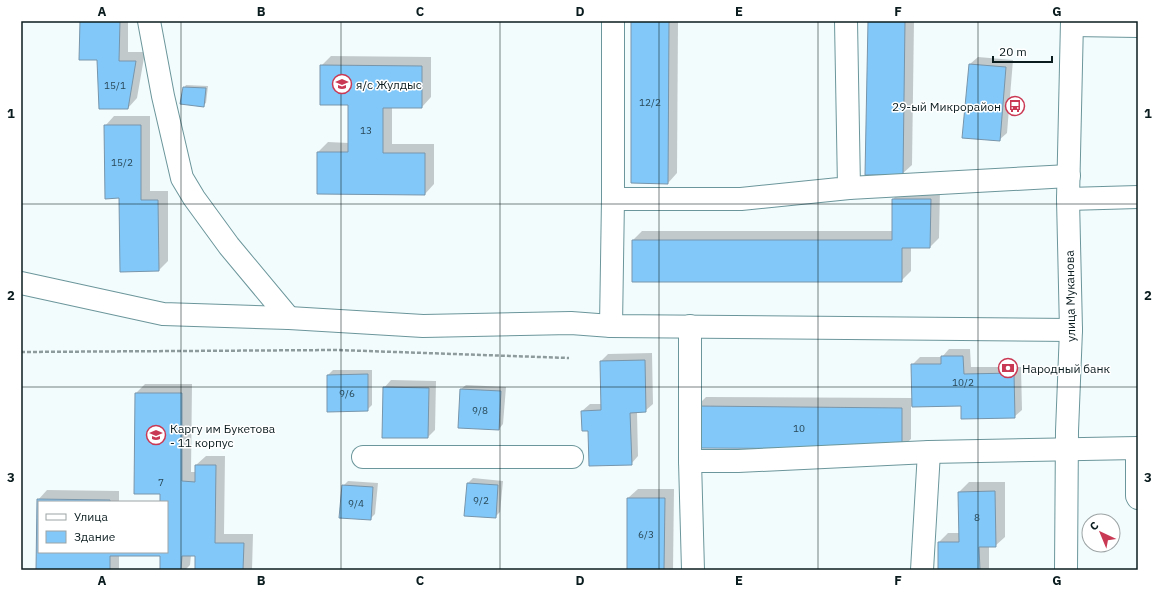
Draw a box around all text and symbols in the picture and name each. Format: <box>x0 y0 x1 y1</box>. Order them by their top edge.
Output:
text: A <box>98 3 107 20</box>
text: B <box>257 3 266 20</box>
text: C <box>416 3 425 20</box>
text: D <box>575 3 585 20</box>
text: E <box>735 3 743 20</box>
text: F <box>894 3 902 20</box>
text: G <box>1052 3 1062 20</box>
scale bar <box>993 38 1052 64</box>
text: 20 m <box>999 44 1027 59</box>
school or university icon: я/c Жулдыс <box>331 73 353 95</box>
place label: я/c Жулдыс <box>356 77 422 92</box>
house number: 15/1 <box>104 79 126 92</box>
bus stop icon: 29-ый Микрорайон <box>1004 95 1026 117</box>
house number: 12/2 <box>639 96 661 109</box>
place label: 29-ый Микрорайон <box>892 99 1001 114</box>
text: 1 <box>7 105 15 122</box>
text: 1 <box>1144 105 1152 122</box>
house number: 13 <box>360 124 372 137</box>
house number: 15/2 <box>111 156 133 169</box>
street label: улица Муканова <box>1062 250 1078 342</box>
text: 2 <box>7 287 15 304</box>
text: 2 <box>1144 287 1152 304</box>
bank icon: Народный банк <box>997 357 1019 379</box>
place label: Народный банк <box>1022 361 1111 376</box>
house number: 10/2 <box>952 376 974 389</box>
house number: 9/6 <box>339 387 355 400</box>
house number: 9/8 <box>472 404 488 417</box>
place label: Каргу им Букетова - 11 корпус <box>170 421 276 450</box>
house number: 10 <box>793 422 805 435</box>
school or university icon: Каргу им Букетова - 11 корпус <box>145 424 167 446</box>
text: 3 <box>7 469 15 486</box>
text: 3 <box>1144 469 1152 486</box>
house number: 7 <box>158 476 164 489</box>
house number: 9/2 <box>473 494 489 507</box>
house number: 9/4 <box>348 497 364 510</box>
legend <box>38 501 168 553</box>
text: Улица <box>74 509 108 524</box>
house number: 8 <box>974 511 980 524</box>
north arrow <box>1081 513 1121 553</box>
text: С <box>1087 518 1101 533</box>
house number: 6/3 <box>638 528 654 541</box>
text: Здание <box>74 529 116 544</box>
text: A <box>98 572 107 589</box>
text: B <box>257 572 266 589</box>
text: C <box>416 572 425 589</box>
text: D <box>575 572 585 589</box>
text: E <box>735 572 743 589</box>
text: F <box>894 572 902 589</box>
text: G <box>1052 572 1062 589</box>

